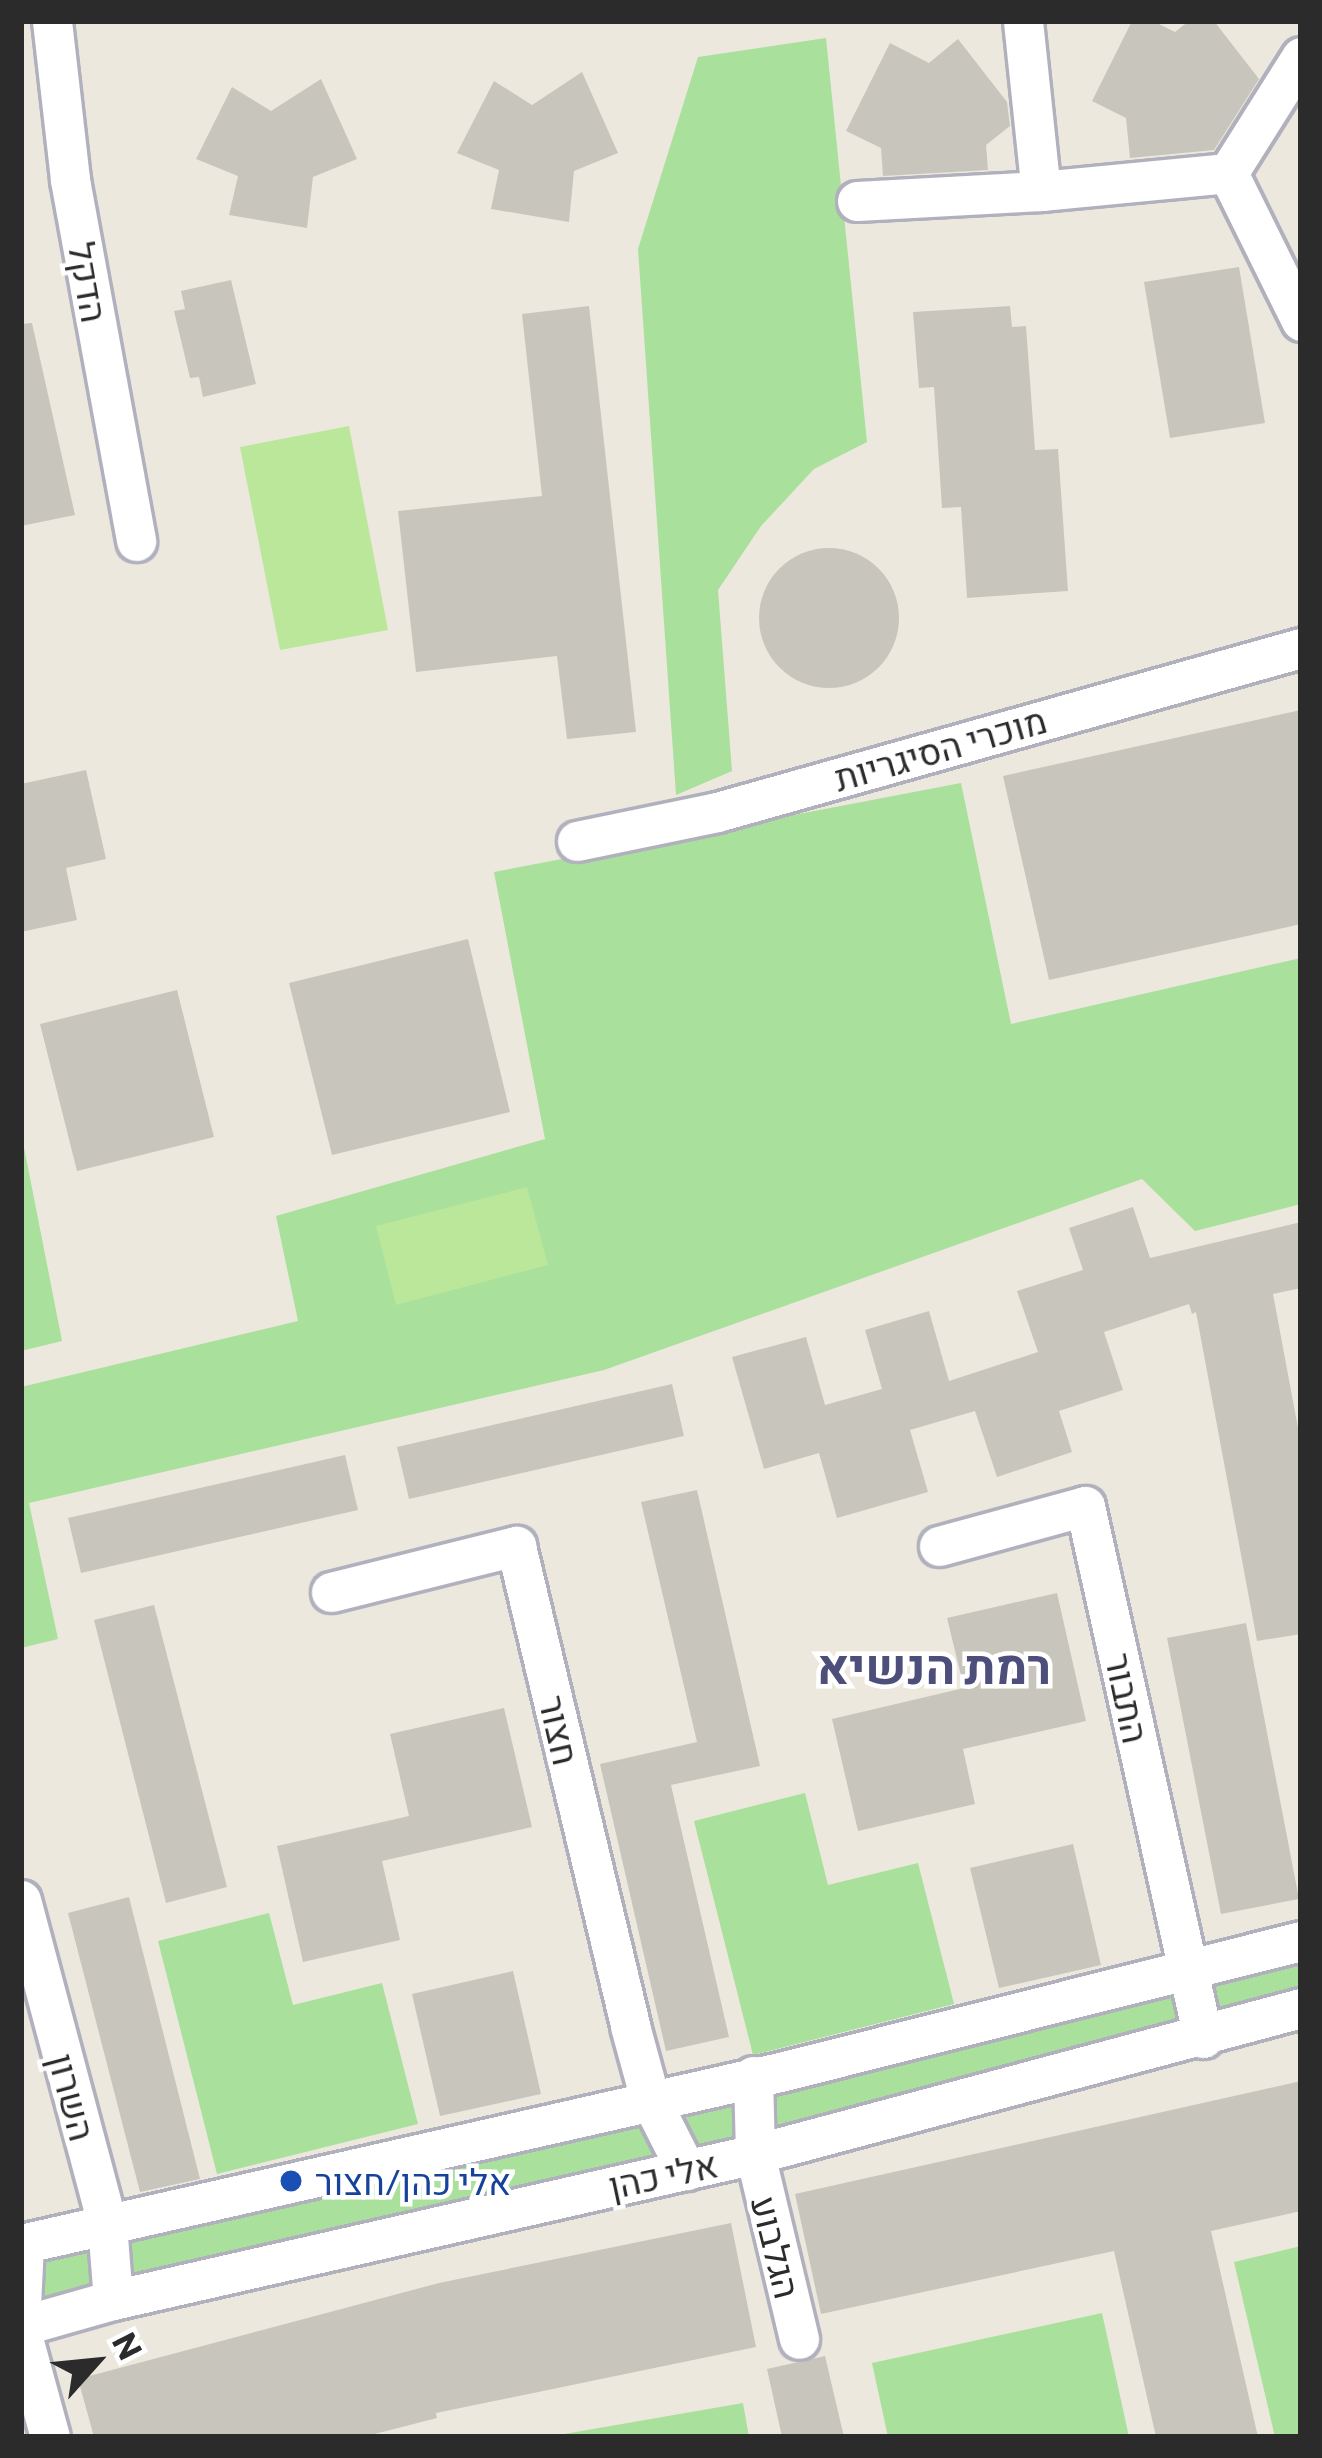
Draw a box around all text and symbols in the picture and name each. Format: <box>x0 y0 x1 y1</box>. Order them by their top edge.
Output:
street label: הדקל <box>61 238 117 326</box>
street label: מוכרי הסיגריות <box>829 697 1051 799</box>
district label: רמת הנשיא <box>817 1636 1051 1694</box>
street label: התבור <box>1097 1649 1159 1747</box>
street label: חצור <box>531 1691 589 1769</box>
street label: השרון <box>41 2049 105 2145</box>
street label: אלי כהן <box>605 2141 721 2207</box>
place label: אלי כהן/חצור <box>315 2159 511 2203</box>
marker: אלי כהן/חצור <box>278 2168 304 2194</box>
street label: הגלבוע <box>743 2191 811 2303</box>
north arrow <box>36 2302 156 2422</box>
text: N <box>105 2325 152 2366</box>

